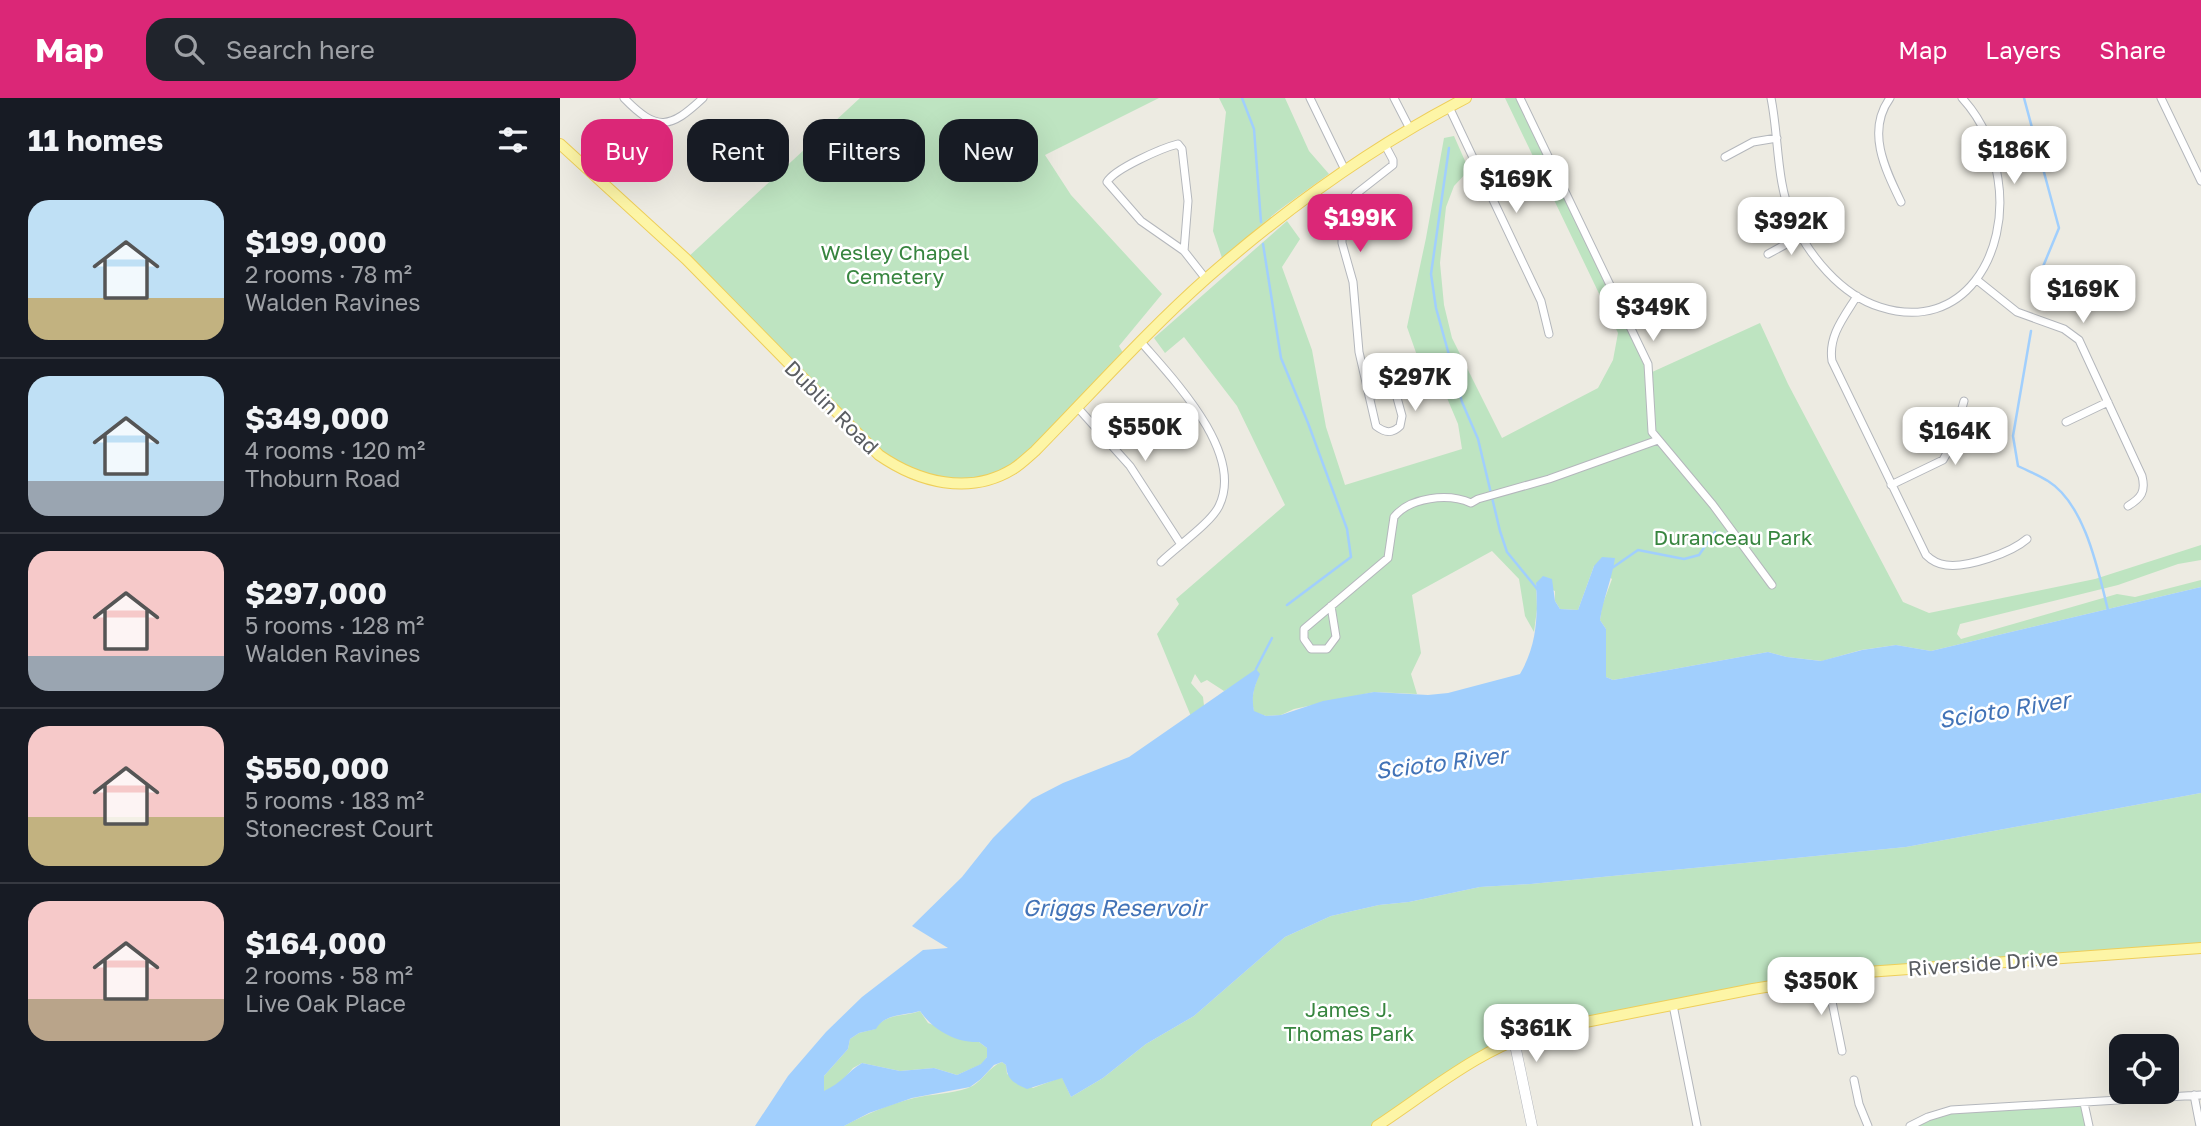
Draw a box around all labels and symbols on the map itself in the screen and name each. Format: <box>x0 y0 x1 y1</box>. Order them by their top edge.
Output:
pin: $186K <box>1965 126 2063 186</box>
pin: $169K <box>1467 156 1565 215</box>
pin: $199K <box>1311 194 1409 254</box>
pin: $392K <box>1742 198 1840 257</box>
park label: Wesley Chapel Cemetery <box>821 239 969 289</box>
pin: $169K <box>2034 266 2132 325</box>
pin: $349K <box>1604 284 1702 343</box>
pin: $297K <box>1366 354 1464 413</box>
street label: Dublin Road <box>780 355 884 459</box>
pin: $550K <box>1096 404 1194 463</box>
pin: $164K <box>1906 408 2004 467</box>
park label: Duranceau Park <box>1653 524 1813 550</box>
water label: Scioto River <box>1936 684 2075 733</box>
water label: Scioto River <box>1374 740 1511 784</box>
water label: Griggs Reservoir <box>1023 893 1208 921</box>
street label: Riverside Drive <box>1907 945 2059 981</box>
pin: $350K <box>1772 958 1870 1017</box>
park label: James J. Thomas Park <box>1284 996 1415 1046</box>
pin: $361K <box>1487 1004 1585 1064</box>

